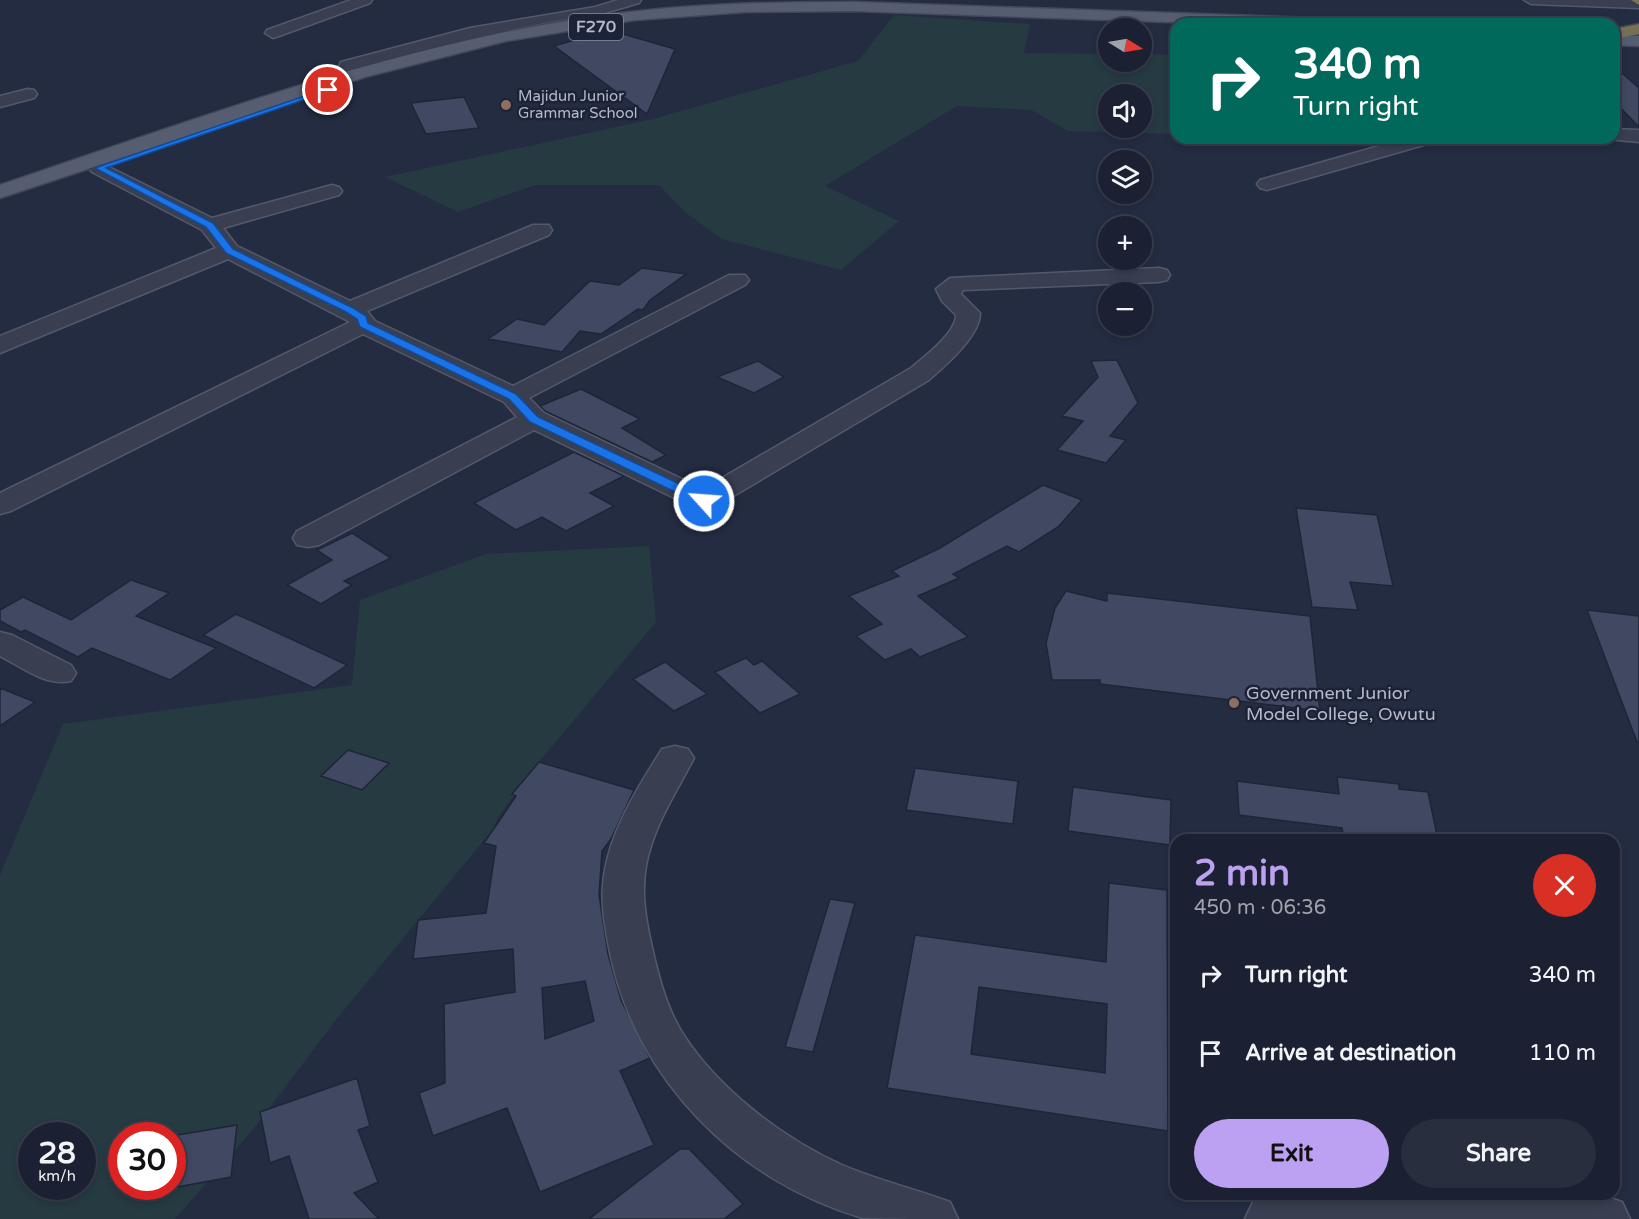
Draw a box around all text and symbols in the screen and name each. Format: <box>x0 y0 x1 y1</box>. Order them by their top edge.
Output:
road number: F270 <box>569 14 623 40</box>
north arrow <box>1098 18 1152 72</box>
map controls <box>1098 18 1152 336</box>
text: 340 m <box>1293 39 1422 90</box>
icon: right <box>1194 42 1272 120</box>
pin <box>302 64 353 115</box>
icon: arrive <box>311 73 344 106</box>
button: sound <box>1098 84 1152 138</box>
place label: Majidun Junior Grammar School <box>518 87 638 122</box>
text: Turn right <box>1293 90 1419 123</box>
marker: Majidun Junior Grammar School <box>499 98 513 112</box>
button: layers <box>1098 150 1152 204</box>
button: + <box>1098 216 1152 270</box>
button: − <box>1098 282 1152 336</box>
position arrow <box>672 469 736 533</box>
place label: Government Junior Model College, Owutu <box>1246 682 1436 725</box>
marker: Government Junior Model College, Owutu <box>1227 696 1241 710</box>
text: 2 min <box>1194 852 1290 895</box>
button: close <box>1533 854 1596 917</box>
text: 450 m · 06:36 <box>1194 896 1326 920</box>
icon: right <box>1194 959 1227 992</box>
text: Turn right <box>1245 962 1347 988</box>
text: 340 m <box>1529 962 1596 988</box>
icon: arrive <box>1194 1037 1227 1070</box>
text: Arrive at destination <box>1245 1040 1456 1066</box>
text: 110 m <box>1529 1040 1596 1066</box>
button: Exit <box>1194 1119 1389 1188</box>
button: Share <box>1401 1119 1596 1188</box>
speed limit sign: 30 <box>108 1122 186 1200</box>
text: 28 <box>38 1135 76 1172</box>
text: km/h <box>38 1167 76 1185</box>

